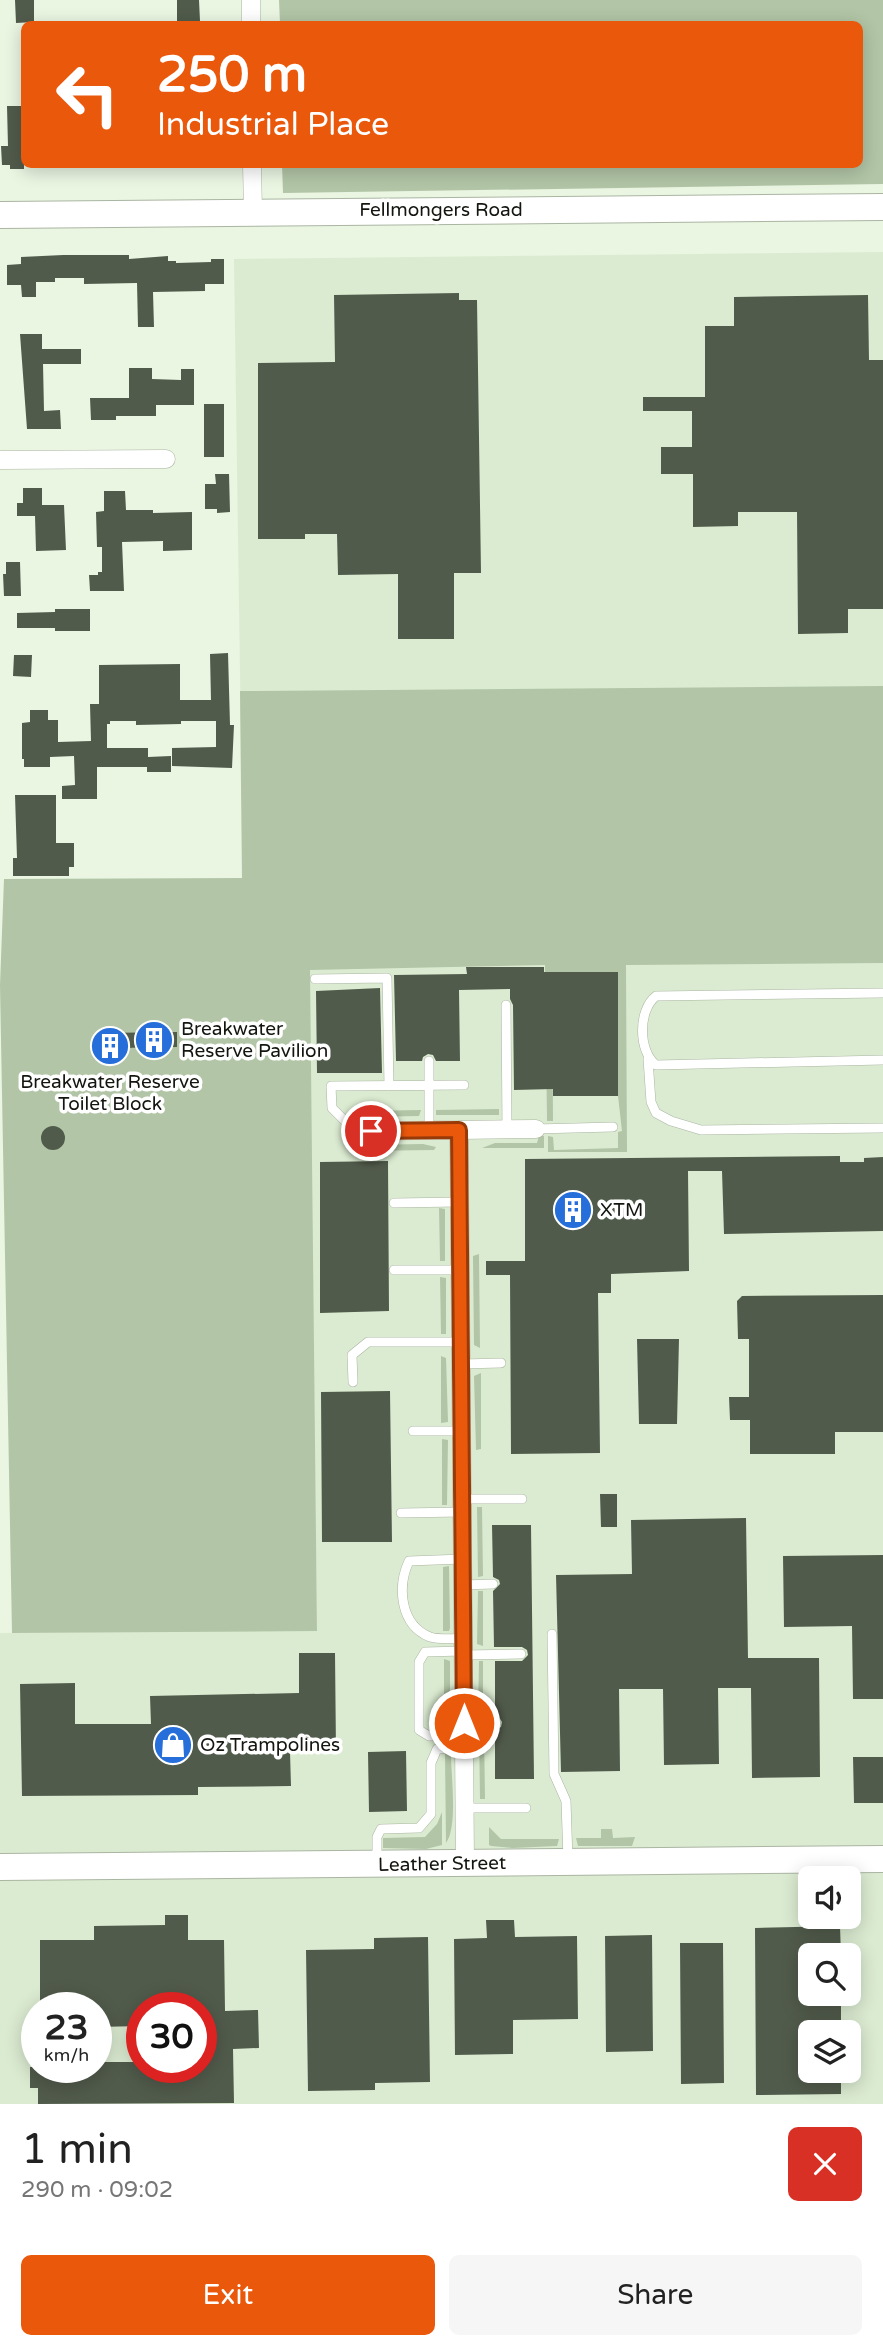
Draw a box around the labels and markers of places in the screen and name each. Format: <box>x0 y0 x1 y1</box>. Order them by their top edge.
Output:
place label: Breakwater Reserve Pavilion <box>181 1018 328 1062</box>
building icon: Breakwater Reserve Pavilion <box>133 1019 175 1061</box>
building icon: Breakwater Reserve Toilet Block <box>89 1025 131 1067</box>
place label: Breakwater Reserve Toilet Block <box>20 1071 200 1115</box>
pin <box>341 1101 401 1161</box>
building icon: XTM <box>552 1189 594 1231</box>
place label: XTM <box>600 1199 643 1221</box>
shop icon: Oz Trampolines <box>152 1724 194 1766</box>
place label: Oz Trampolines <box>200 1734 340 1756</box>

